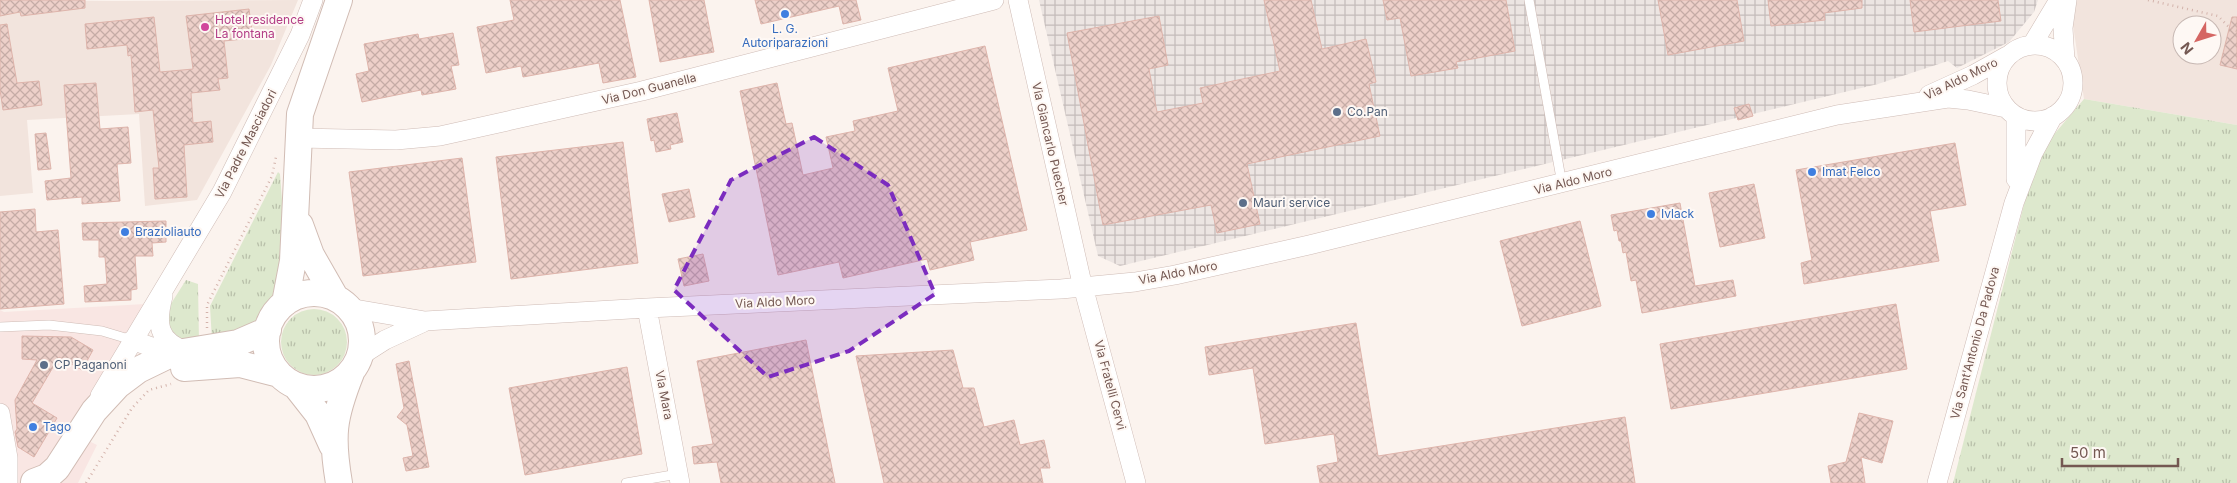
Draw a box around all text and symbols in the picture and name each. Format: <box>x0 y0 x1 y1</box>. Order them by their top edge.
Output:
marker: L. G. Autoriparazioni <box>779 8 791 20</box>
place label: Hotel residence La fontana <box>215 12 304 41</box>
north arrow <box>2172 15 2222 65</box>
marker: Hotel residence La fontana <box>199 21 211 33</box>
place label: L. G. Autoriparazioni <box>742 21 828 50</box>
text: N <box>2177 39 2196 58</box>
street label: Via Aldo Moro <box>1922 54 2000 103</box>
street label: Via Don Guanella <box>600 69 698 108</box>
street label: Via Giancarlo Puecher <box>1029 81 1072 207</box>
street label: Via Padre Masciadori <box>212 87 280 201</box>
place label: Co.Pan <box>1347 104 1388 119</box>
marker: Co.Pan <box>1331 106 1343 118</box>
street label: Via Aldo Moro <box>1532 164 1613 197</box>
place label: Imat Felco <box>1822 164 1880 179</box>
marker: Imat Felco <box>1806 166 1818 178</box>
place label: Mauri service <box>1253 195 1330 210</box>
marker: Mauri service <box>1237 197 1249 209</box>
place label: Ivlack <box>1661 206 1695 221</box>
marker: Ivlack <box>1645 208 1657 220</box>
place label: Brazioliauto <box>135 224 202 239</box>
marker: Brazioliauto <box>119 226 131 238</box>
street label: Via Aldo Moro <box>1137 258 1219 287</box>
street label: Via Sant'Antonio Da Padova <box>1947 265 2002 421</box>
street label: Via Aldo Moro <box>735 292 815 311</box>
street label: Via Fratelli Cervi <box>1091 338 1130 431</box>
place label: CP Paganoni <box>54 357 127 372</box>
marker: CP Paganoni <box>38 359 50 371</box>
street label: Via Mara <box>652 369 677 421</box>
place label: Tago <box>43 419 71 434</box>
marker: Tago <box>27 421 39 433</box>
scale bar <box>2062 436 2178 468</box>
text: 50 m <box>2070 443 2106 462</box>

